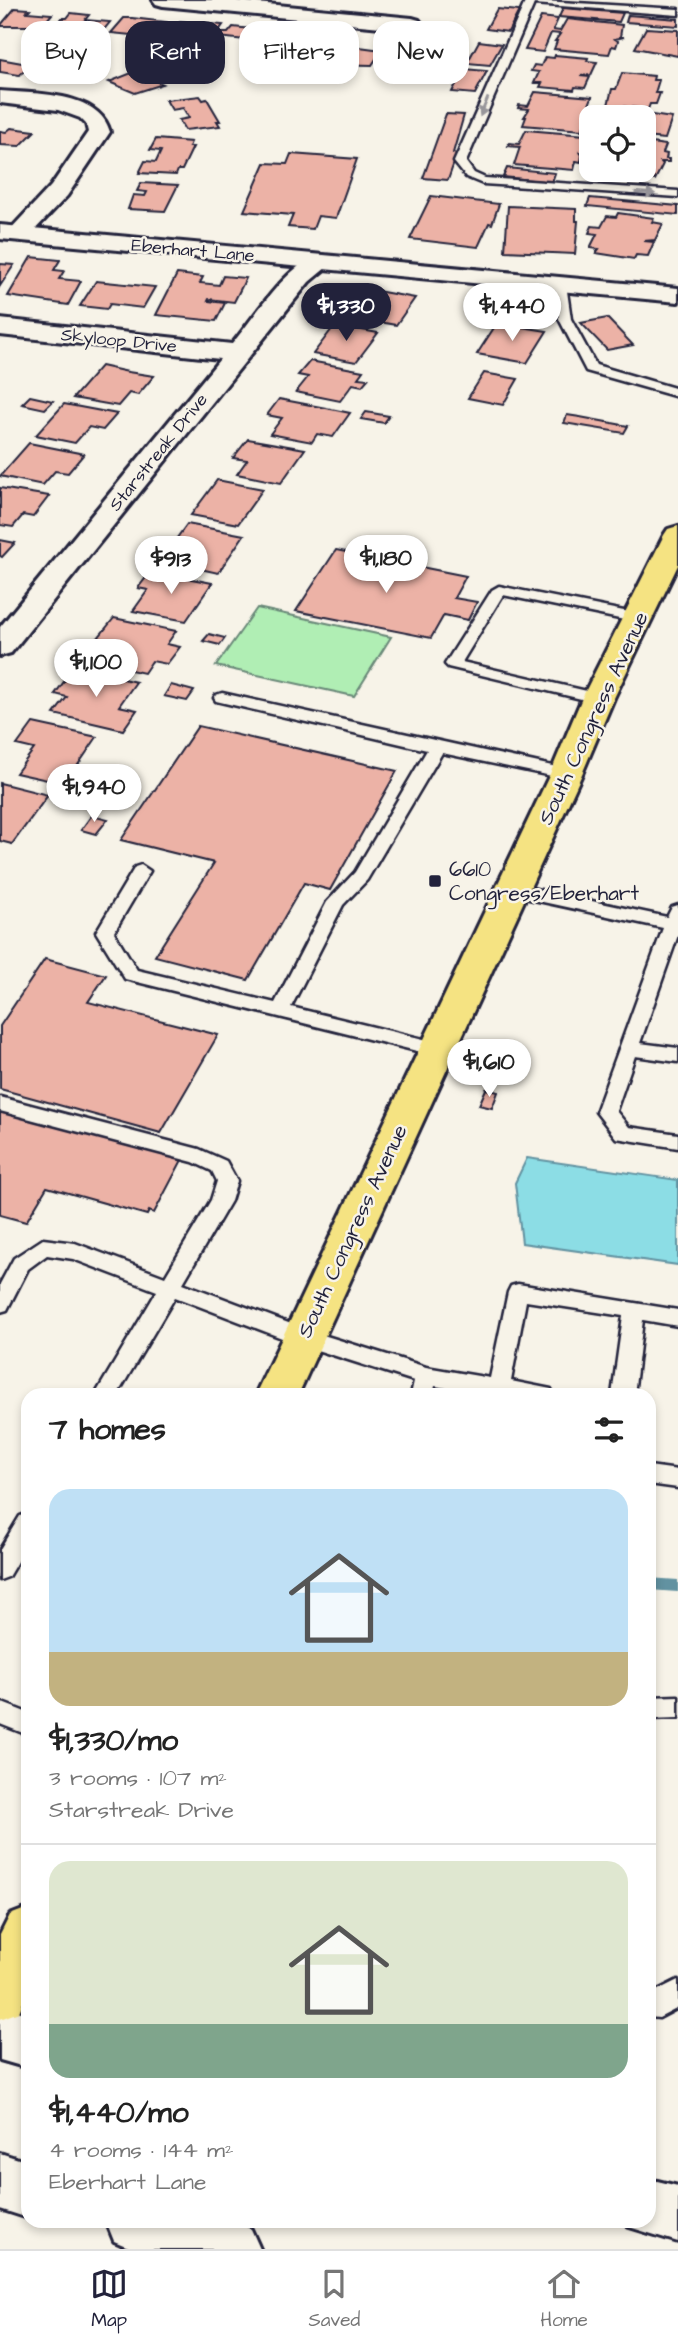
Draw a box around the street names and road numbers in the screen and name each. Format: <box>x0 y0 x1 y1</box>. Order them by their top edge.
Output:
street label: Eberhart Lane <box>130 233 256 268</box>
street label: Skyloop Drive <box>60 322 178 360</box>
street label: Starstreak Drive <box>103 388 214 516</box>
street label: South Congress Avenue <box>531 607 657 830</box>
street label: South Congress Avenue <box>290 1120 416 1343</box>

